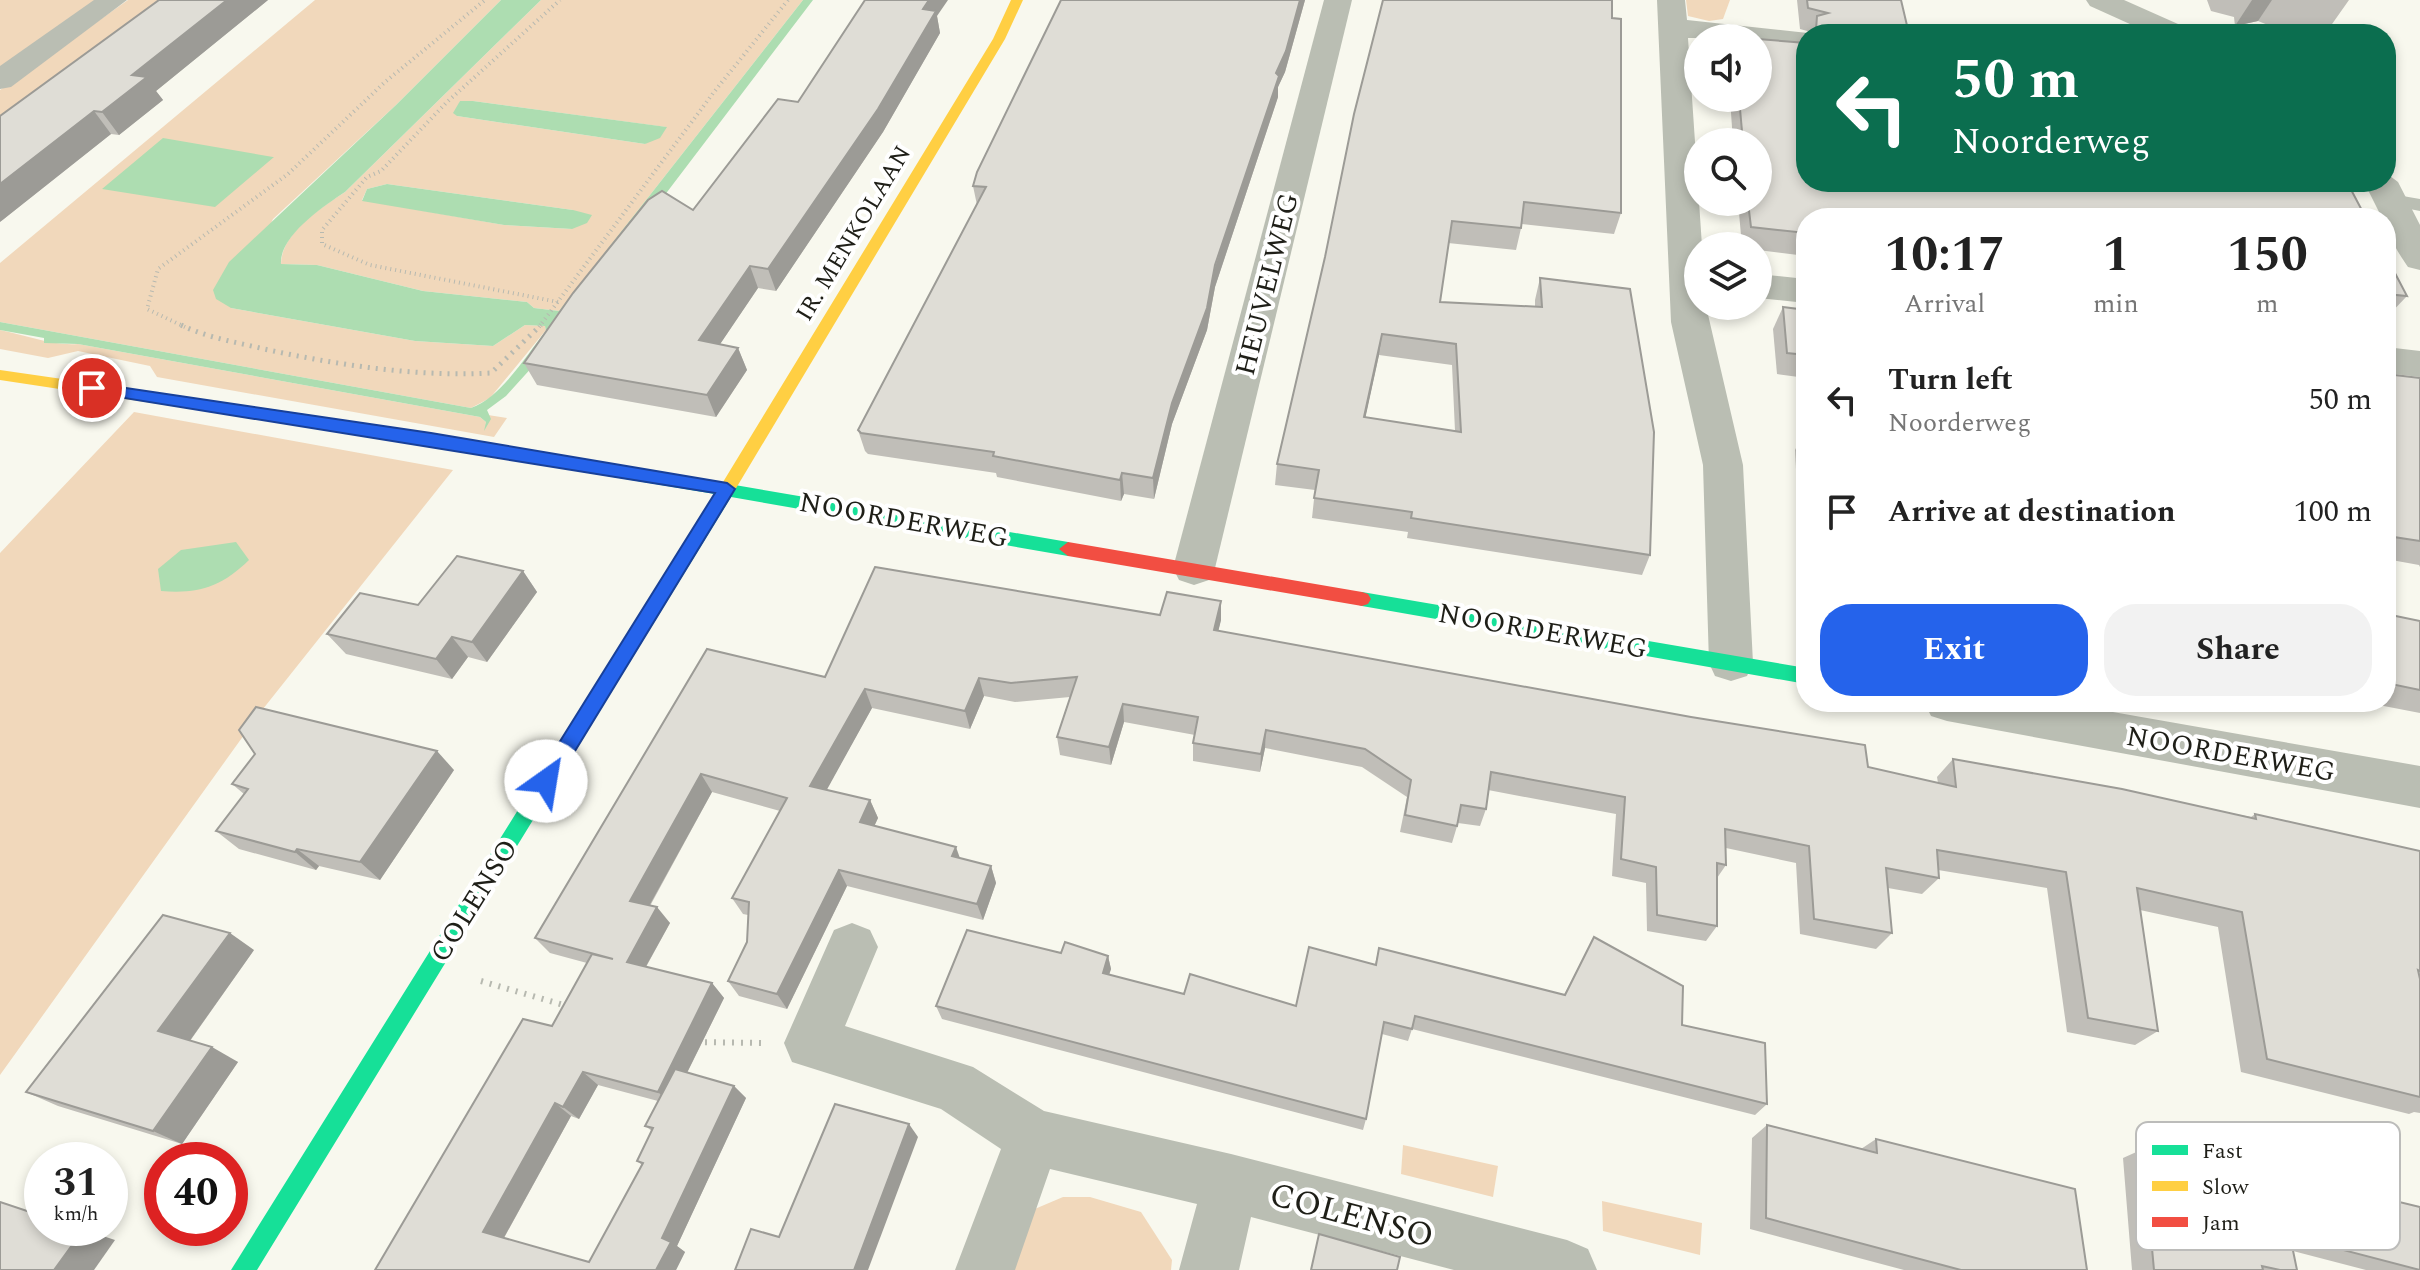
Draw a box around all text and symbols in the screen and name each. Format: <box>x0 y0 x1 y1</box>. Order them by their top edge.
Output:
map controls <box>1684 24 1772 320</box>
button: sound <box>1684 24 1772 112</box>
text: 50 m <box>1952 38 2079 123</box>
icon: left <box>1820 56 1924 160</box>
text: Noorderweg <box>1952 115 2150 170</box>
button: search <box>1684 128 1772 216</box>
street label: IR. MENKOLAAN <box>787 139 921 328</box>
street label: HEUVELWEG <box>1224 188 1311 380</box>
text: 10:17 <box>1884 219 2005 292</box>
text: 1 <box>2102 219 2129 292</box>
text: 150 <box>2227 219 2308 292</box>
button: layers <box>1684 232 1772 320</box>
text: Arrival <box>1904 284 1985 324</box>
text: min <box>2093 284 2139 324</box>
text: m <box>2256 284 2278 324</box>
pin <box>58 354 126 422</box>
text: Turn left <box>1888 357 2013 403</box>
icon: arrive <box>70 366 114 410</box>
text: 50 m <box>2309 377 2372 423</box>
icon: left <box>1820 378 1864 422</box>
text: Noorderweg <box>1888 403 2031 443</box>
street label: NOORDERWEG <box>796 481 1012 560</box>
text: Arrive at destination <box>1888 489 2175 535</box>
text: 100 m <box>2294 489 2372 535</box>
icon: arrive <box>1820 490 1864 534</box>
street label: NOORDERWEG <box>1435 592 1651 671</box>
button: Exit <box>1820 604 2088 696</box>
button: Share <box>2104 604 2372 696</box>
street label: NOORDERWEG <box>2123 715 2339 794</box>
position arrow <box>504 739 588 823</box>
street label: COLENSO <box>419 831 529 971</box>
legend <box>2136 1122 2400 1250</box>
text: Fast <box>2202 1135 2243 1168</box>
speed limit sign: 40 <box>144 1142 248 1246</box>
text: 31 <box>54 1153 98 1214</box>
street label: COLENSO <box>1264 1169 1439 1263</box>
text: Slow <box>2202 1171 2250 1204</box>
text: km/h <box>54 1199 99 1229</box>
text: Jam <box>2202 1207 2240 1240</box>

